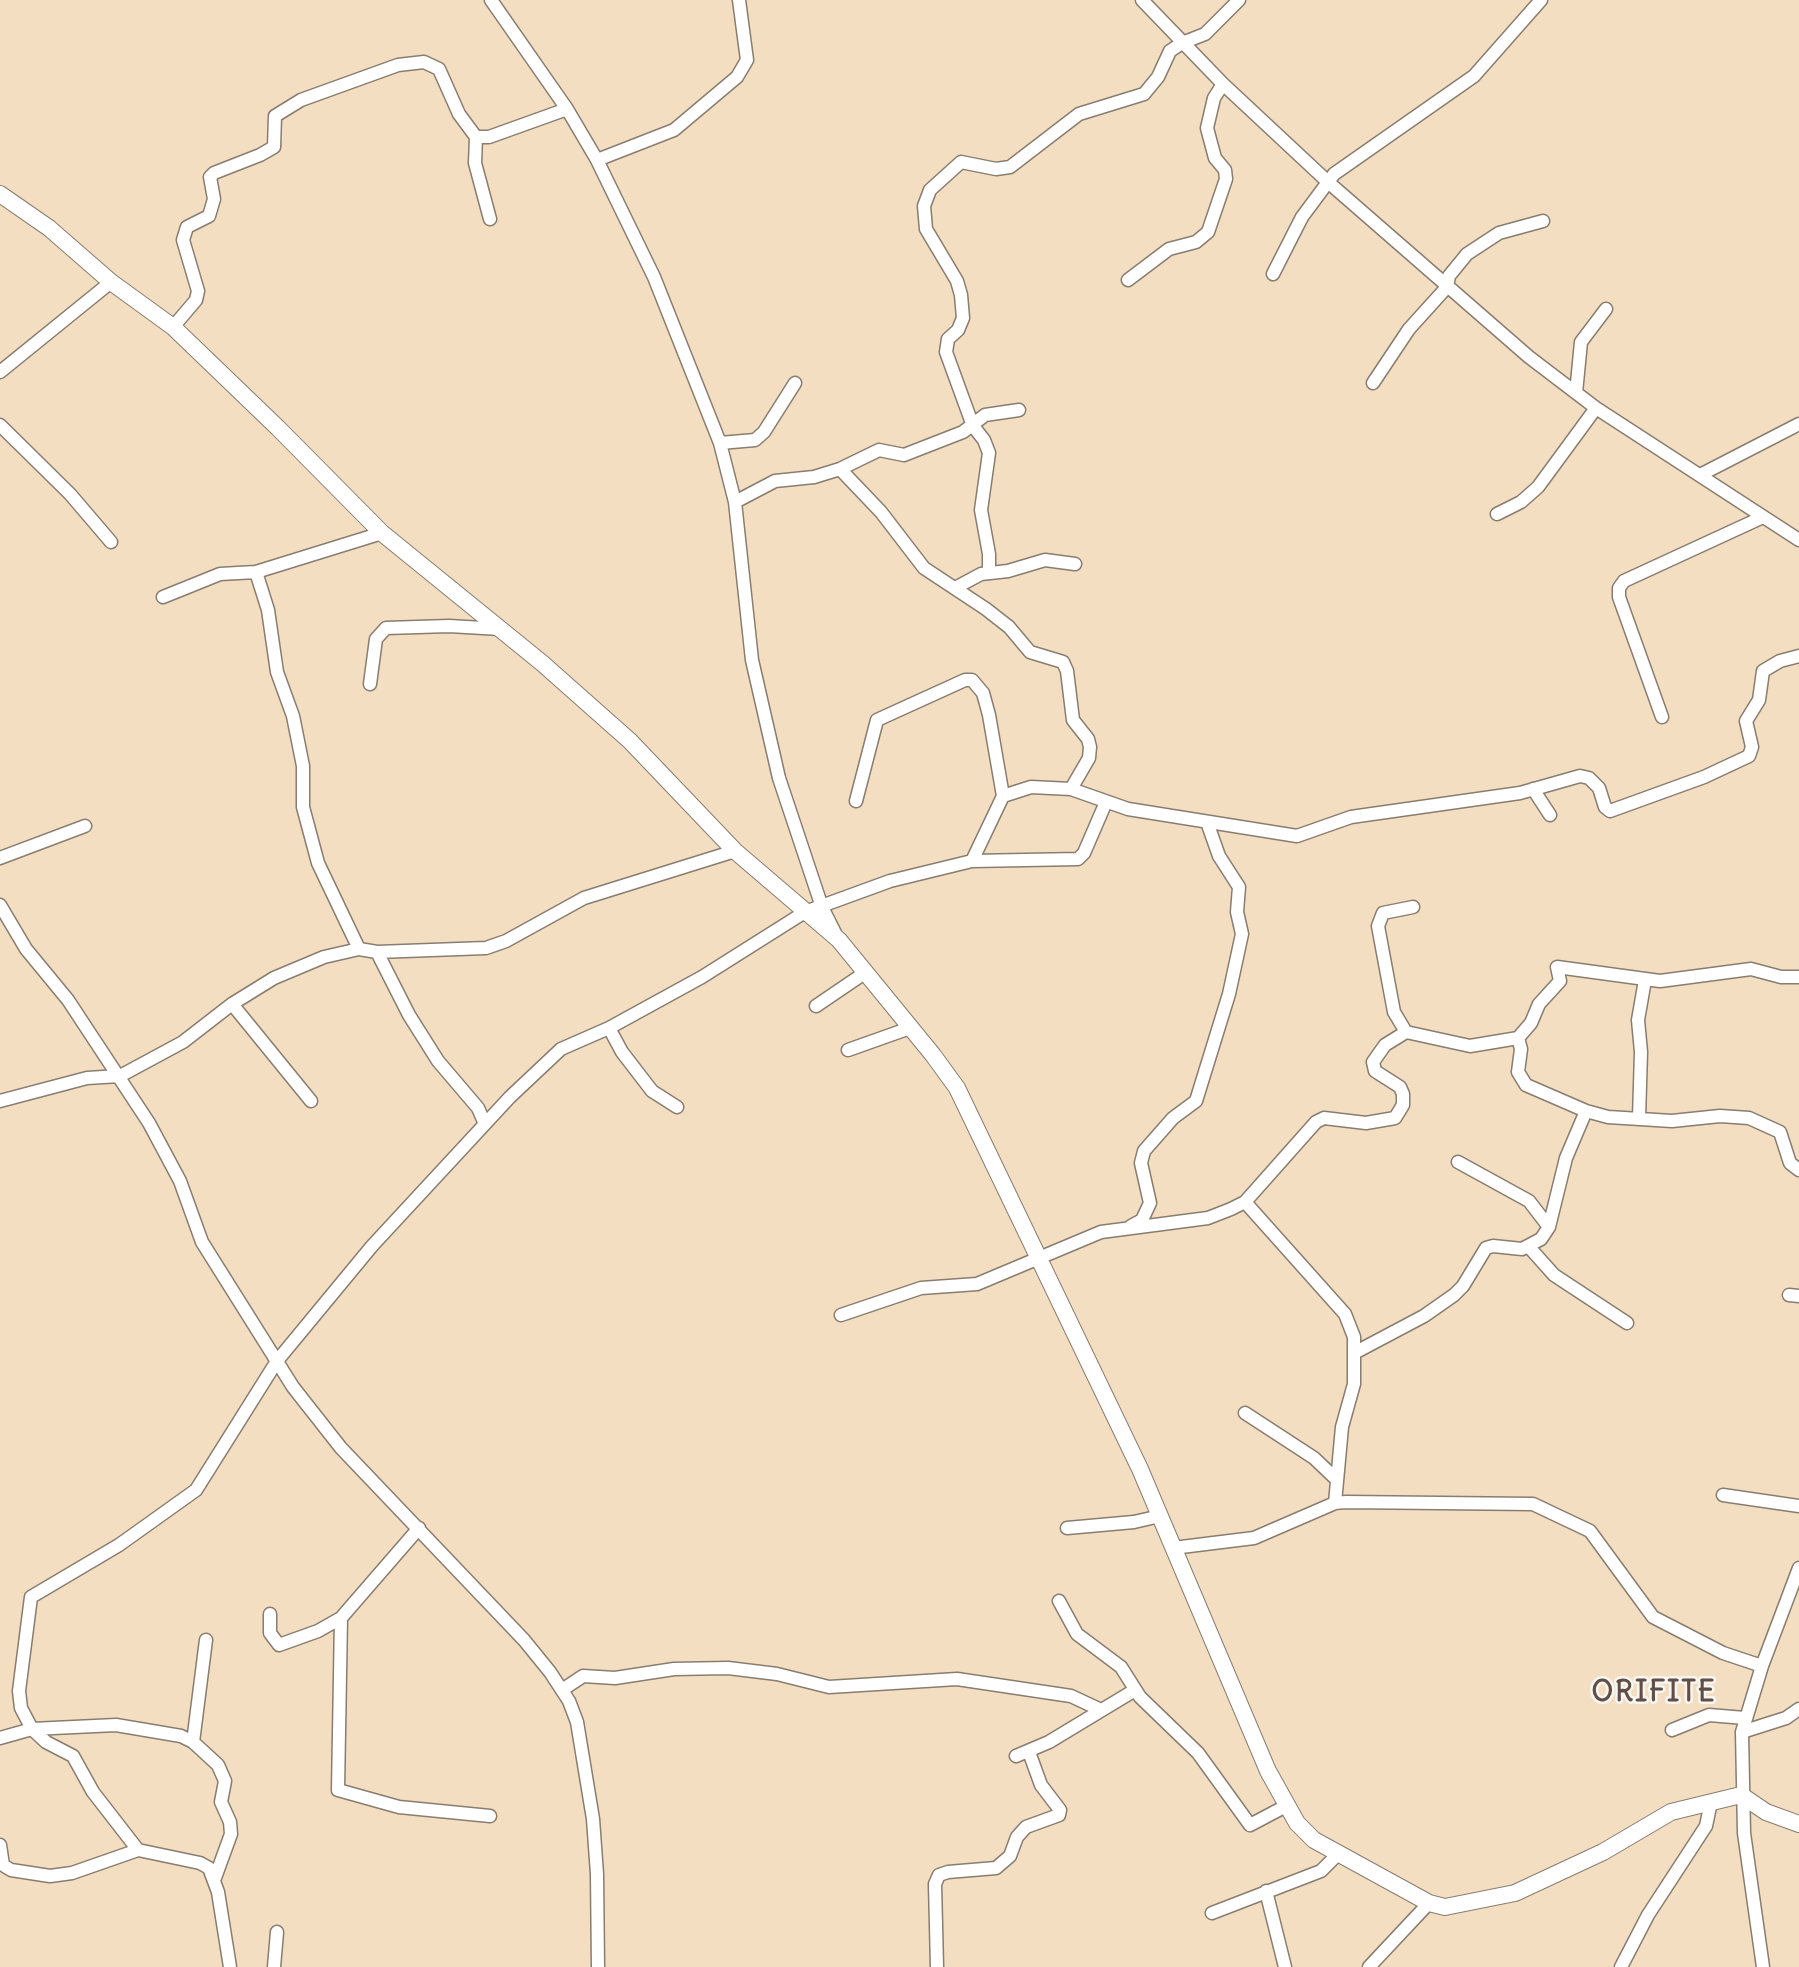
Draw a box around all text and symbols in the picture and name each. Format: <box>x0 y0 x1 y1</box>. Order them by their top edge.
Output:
district label: ORIFITE <box>1592 1676 1716 1710</box>

